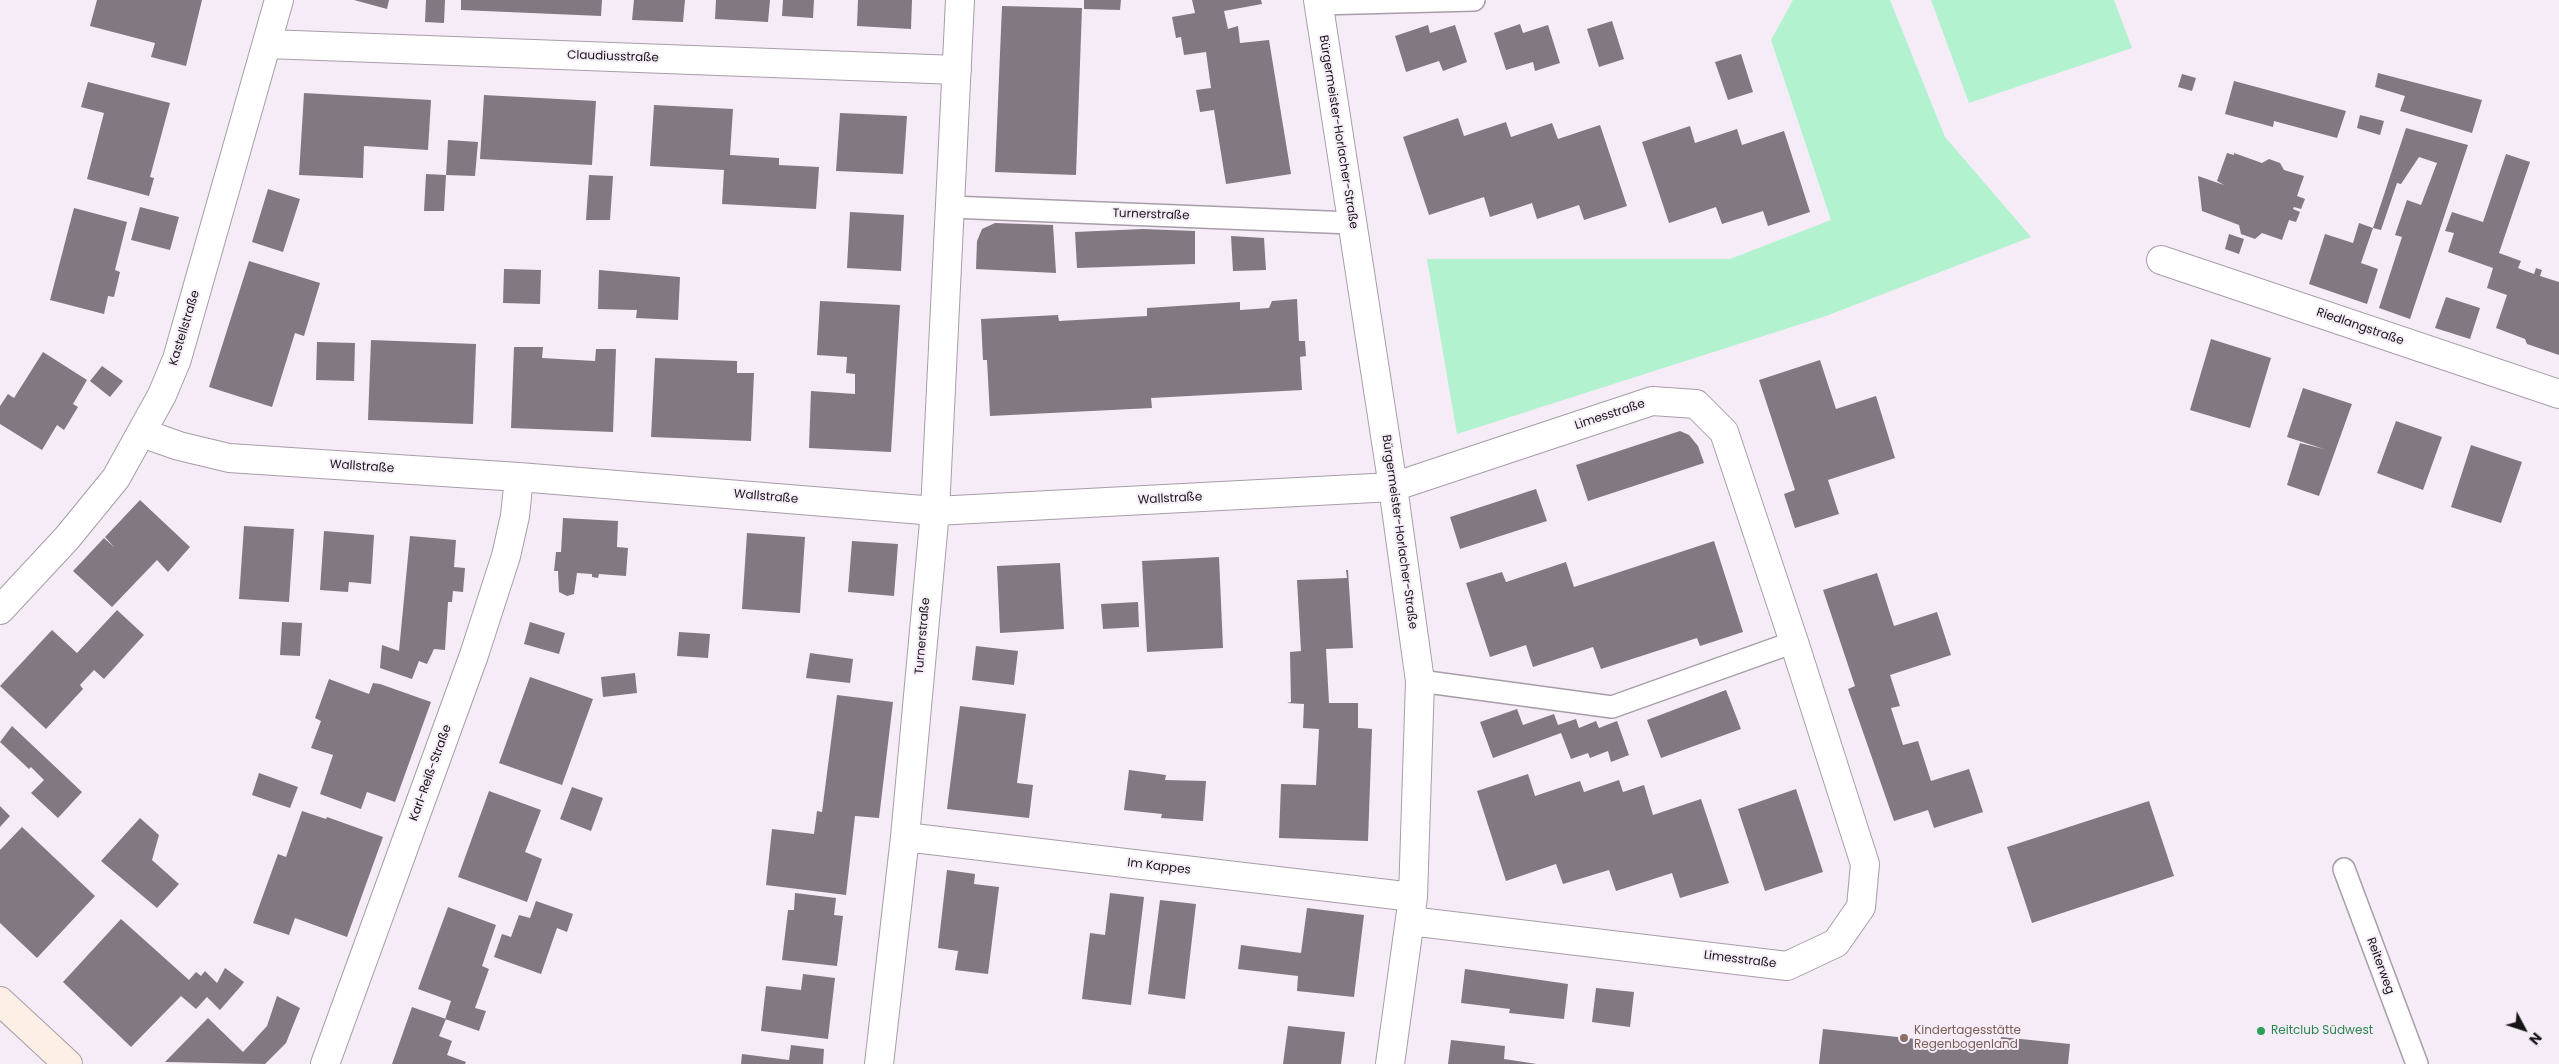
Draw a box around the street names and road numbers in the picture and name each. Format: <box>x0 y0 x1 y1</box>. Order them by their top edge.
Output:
street label: Bürgermeister-Horlacher-Straße <box>1316 34 1360 230</box>
street label: Claudiusstraße <box>567 48 659 66</box>
street label: Turnerstraße <box>1112 206 1190 224</box>
street label: Kastellstraße <box>167 289 203 367</box>
street label: Riedlangstraße <box>2314 305 2406 349</box>
street label: Limesstraße <box>1573 397 1647 433</box>
street label: Bürgermeister-Horlacher-Straße <box>1378 434 1420 630</box>
street label: Wallstraße <box>329 458 395 476</box>
street label: Wallstraße <box>733 487 799 507</box>
street label: Wallstraße <box>1137 490 1203 508</box>
street label: Turnerstraße <box>912 597 934 675</box>
street label: Karl-Reiß-Straße <box>407 723 455 823</box>
street label: Im Kappes <box>1126 856 1192 878</box>
street label: Reiterweg <box>2363 936 2397 996</box>
street label: Limesstraße <box>1703 948 1777 972</box>

